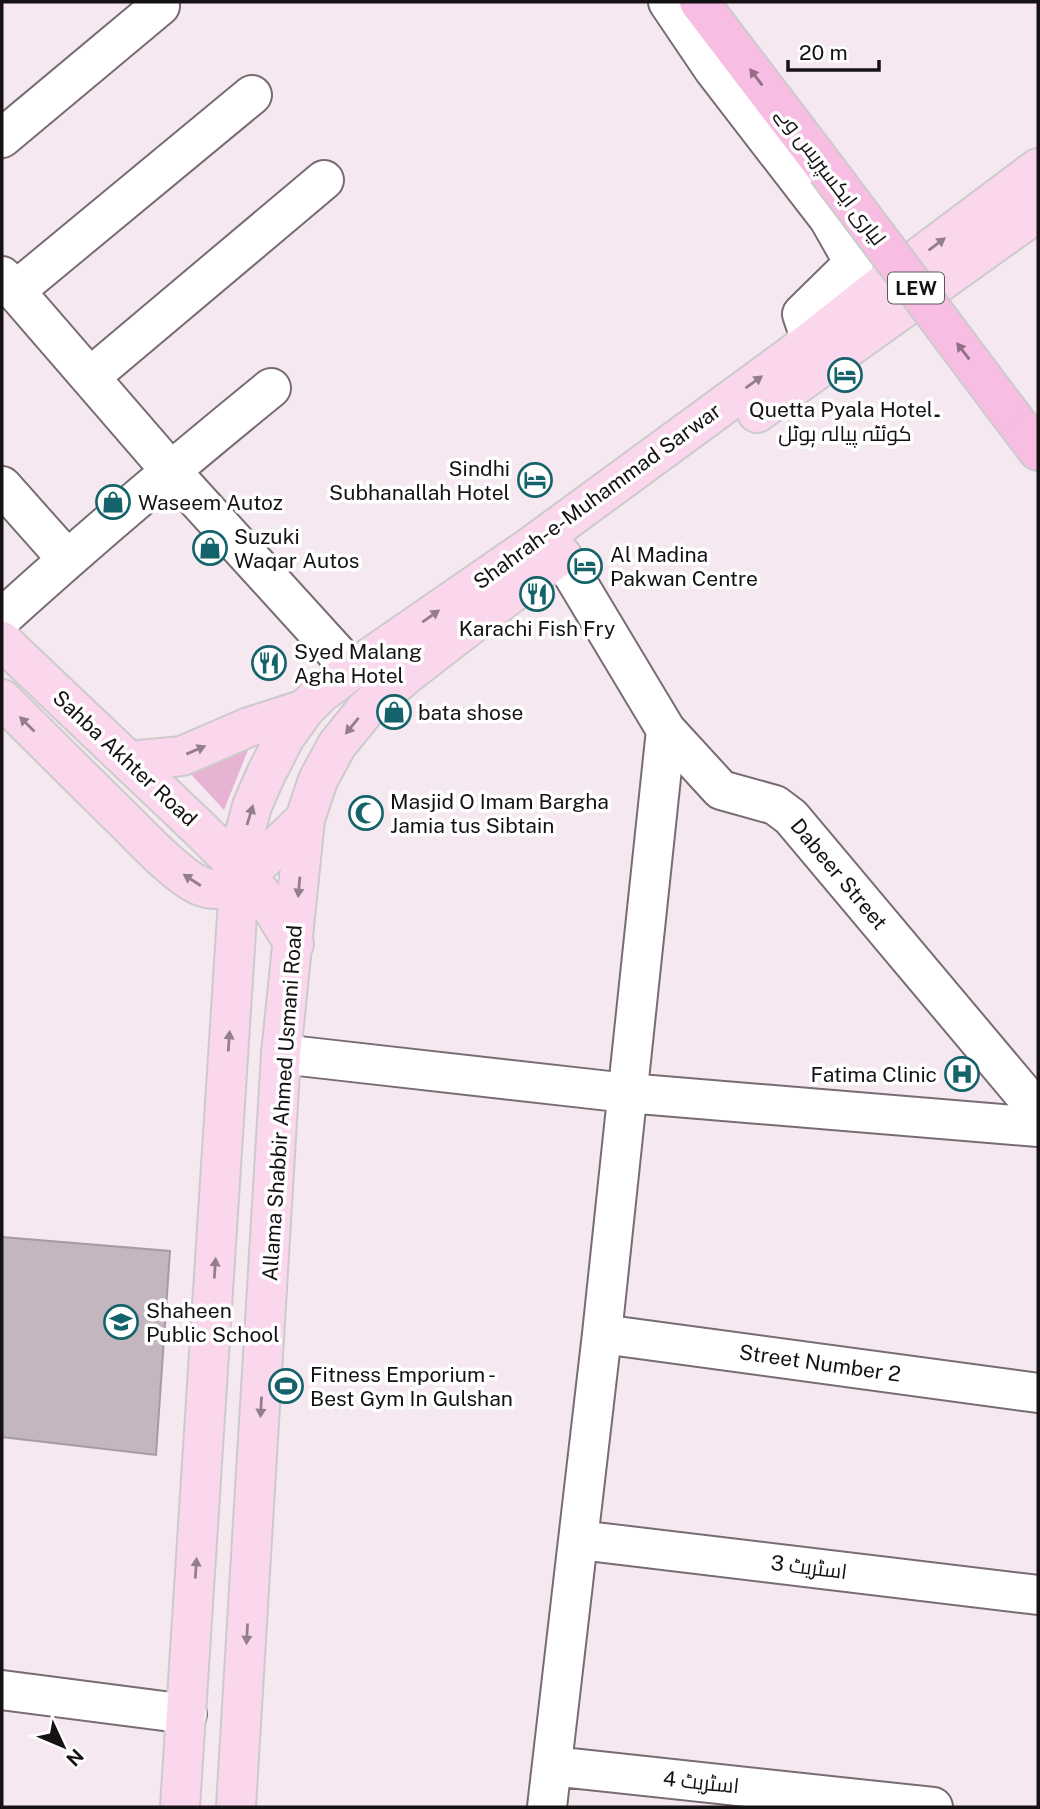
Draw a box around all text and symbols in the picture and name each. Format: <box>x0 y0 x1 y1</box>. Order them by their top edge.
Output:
scale bar <box>788 28 879 72</box>
text: 20 m <box>799 40 848 65</box>
one-way arrow <box>748 68 763 86</box>
street label: لیاری ایکسپریس وے <box>769 102 891 251</box>
one-way arrow <box>927 237 946 251</box>
road number: LEW <box>888 272 944 304</box>
one-way arrow <box>956 342 970 360</box>
hotel icon: Quetta Pyala Hotel۔ کوئٹہ پیالہ ہوٹل <box>826 356 864 394</box>
one-way arrow <box>745 375 763 389</box>
place label: Quetta Pyala Hotel۔ کوئٹہ پیالہ ہوٹل <box>749 397 941 448</box>
street label: Shahrah-e-Muhammad Sarwar <box>468 398 726 594</box>
place label: Sindhi Subhanallah Hotel <box>329 456 510 505</box>
hotel icon: Sindhi Subhanallah Hotel <box>516 461 554 499</box>
shop icon: Waseem Autoz <box>94 483 132 521</box>
place label: Waseem Autoz <box>138 490 283 515</box>
place label: Suzuki Waqar Autos <box>234 524 359 573</box>
shop icon: Suzuki Waqar Autos <box>191 529 229 567</box>
place label: Al Madina Pakwan Centre <box>610 542 758 591</box>
hotel icon: Al Madina Pakwan Centre <box>566 547 604 585</box>
restaurant icon: Karachi Fish Fry <box>518 575 556 613</box>
one-way arrow <box>422 609 440 623</box>
place label: Karachi Fish Fry <box>459 616 615 641</box>
place label: Syed Malang Agha Hotel <box>294 639 422 688</box>
restaurant icon: Syed Malang Agha Hotel <box>250 644 288 682</box>
street label: Sahba Akhter Road <box>48 685 202 831</box>
shop icon: bata shose <box>375 693 413 731</box>
place label: bata shose <box>418 700 523 725</box>
one-way arrow <box>19 717 36 733</box>
one-way arrow <box>345 718 360 735</box>
one-way arrow <box>186 744 206 756</box>
place label: Masjid O Imam Bargha Jamia tus Sibtain <box>390 789 609 838</box>
mosque icon: Masjid O Imam Bargha Jamia tus Sibtain <box>347 794 385 832</box>
one-way arrow <box>246 804 256 825</box>
street label: Dabeer Street <box>785 813 893 935</box>
one-way arrow <box>183 874 202 887</box>
one-way arrow <box>293 876 304 898</box>
street label: Allama Shabbir Ahmed Usmani Road <box>257 924 307 1282</box>
one-way arrow <box>224 1029 235 1051</box>
hospital icon: Fatima Clinic <box>943 1055 981 1093</box>
place label: Fatima Clinic <box>810 1062 937 1087</box>
one-way arrow <box>210 1256 221 1278</box>
place label: Shaheen Public School <box>146 1298 280 1347</box>
school or university icon: Shaheen Public School <box>102 1303 140 1341</box>
street label: Street Number 2 <box>738 1339 902 1387</box>
place label: Fitness Emporium - Best Gym In Gulshan <box>310 1362 513 1411</box>
sports icon: Fitness Emporium - Best Gym In Gulshan <box>267 1367 305 1405</box>
one-way arrow <box>255 1396 266 1418</box>
street label: اسٹریٹ 3 <box>769 1550 849 1584</box>
one-way arrow <box>191 1557 202 1579</box>
one-way arrow <box>241 1623 252 1645</box>
north arrow <box>28 1711 98 1781</box>
text: N <box>62 1745 88 1771</box>
street label: اسٹریٹ 4 <box>662 1766 740 1798</box>

